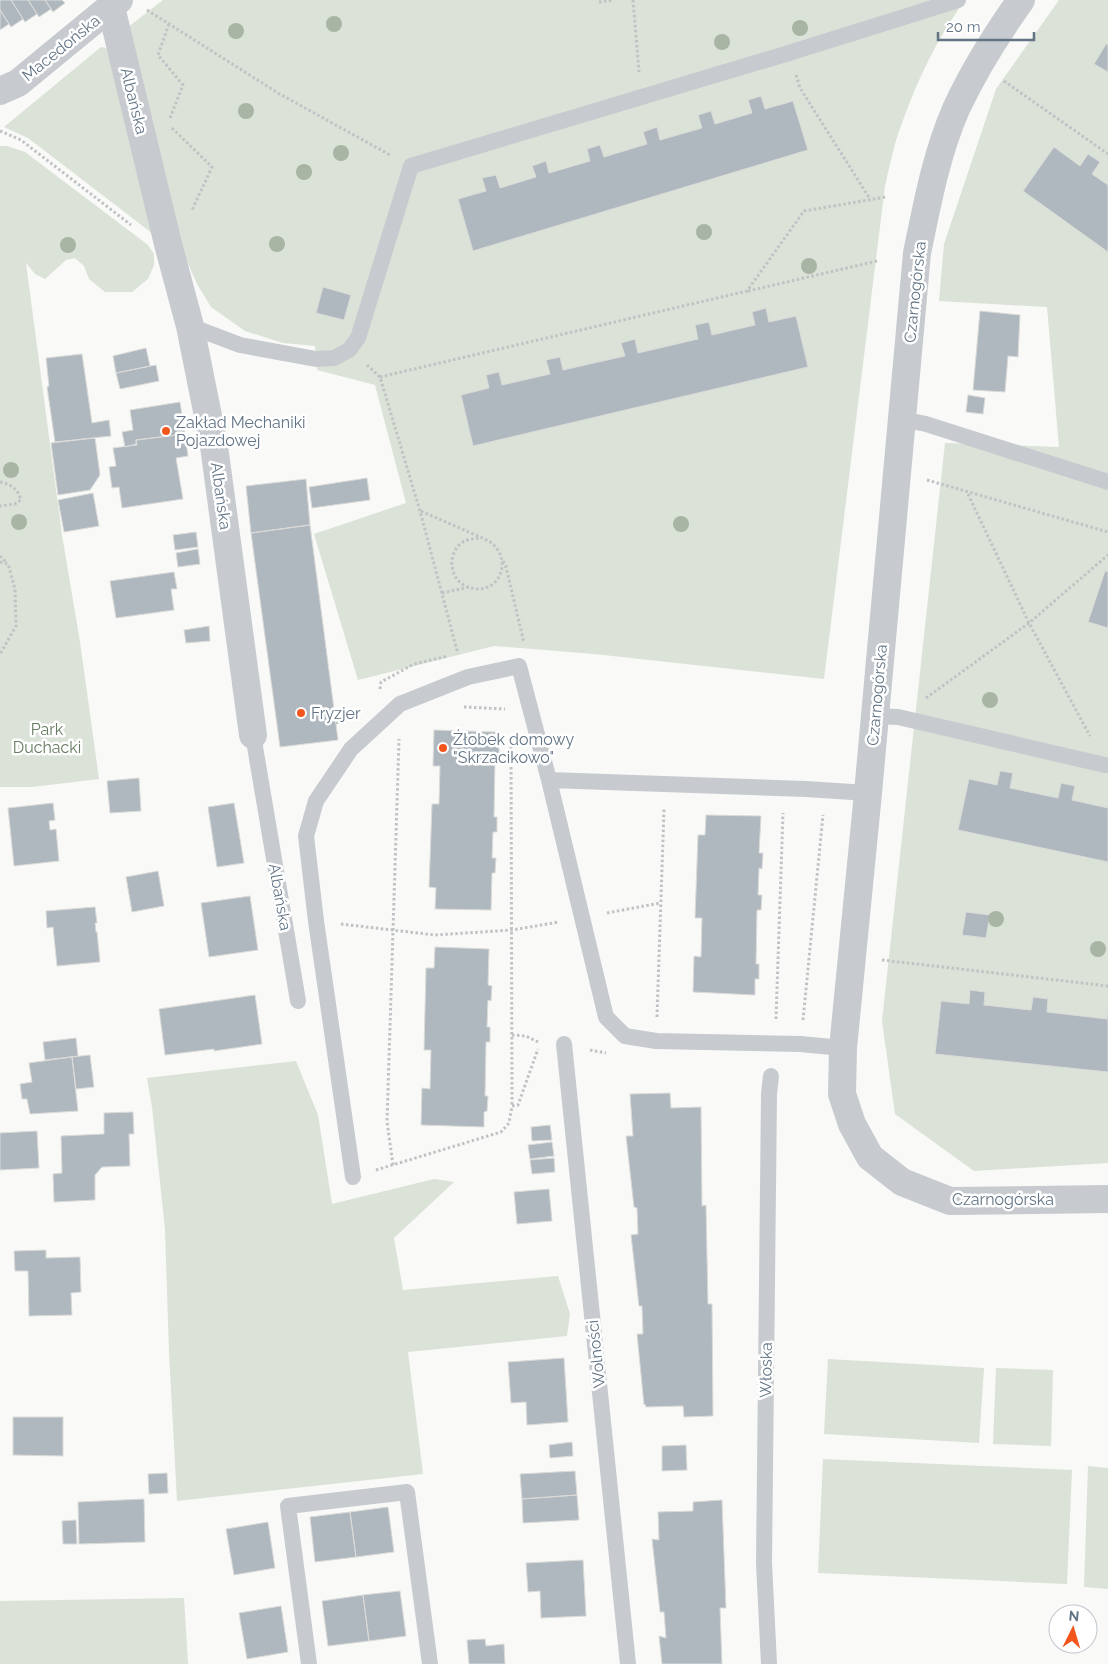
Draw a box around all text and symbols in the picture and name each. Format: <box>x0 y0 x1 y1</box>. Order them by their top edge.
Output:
scale bar <box>938 10 1034 42</box>
street label: Macedońska <box>18 11 104 85</box>
text: 20 m <box>946 18 981 36</box>
street label: Albańska <box>117 66 151 136</box>
street label: Czarnogórska <box>900 240 930 344</box>
place label: Zakład Mechaniki Pojazdowej <box>176 413 306 450</box>
marker: Zakład Mechaniki Pojazdowej <box>160 425 172 437</box>
street label: Albańska <box>207 461 235 531</box>
street label: Czarnogórska <box>863 643 891 747</box>
place label: Fryzjer <box>311 704 361 723</box>
marker: Fryzjer <box>295 707 307 719</box>
park label: Park Duchacki <box>13 720 81 757</box>
place label: Żłobek domowy "Skrzacikowo" <box>453 729 574 767</box>
marker: Żłobek domowy "Skrzacikowo" <box>437 742 449 754</box>
street label: Albańska <box>265 862 295 932</box>
street label: Czarnogórska <box>952 1190 1054 1209</box>
street label: Wolności <box>583 1319 609 1389</box>
street label: Włoska <box>756 1342 776 1398</box>
north arrow <box>1048 1604 1098 1654</box>
text: N <box>1068 1608 1080 1624</box>

